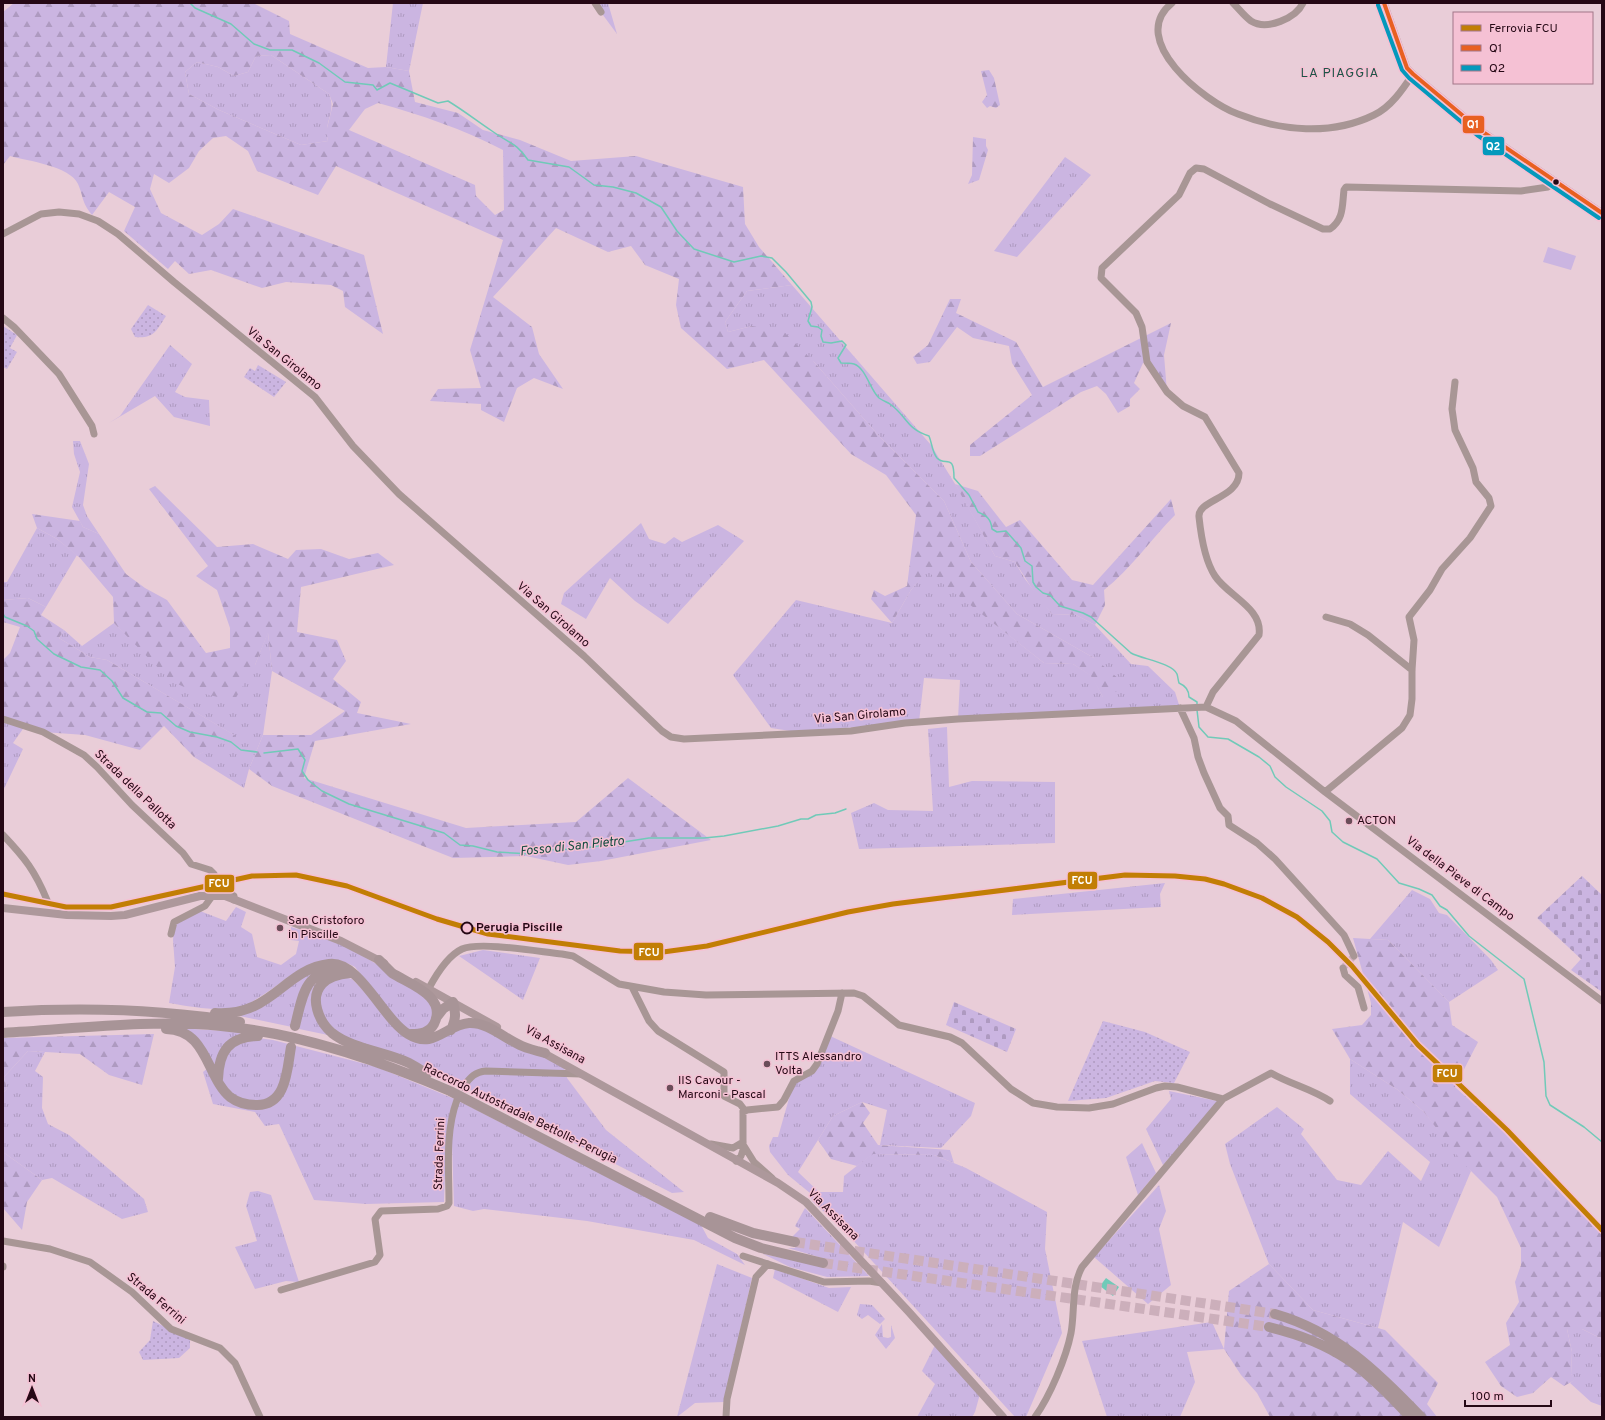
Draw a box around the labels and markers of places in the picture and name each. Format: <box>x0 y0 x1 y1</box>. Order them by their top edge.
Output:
unlabelled marker <box>1551 177 1561 187</box>
place label: ACTON <box>1357 813 1396 829</box>
marker: ACTON <box>1344 816 1354 826</box>
place label: San Cristoforo in Piscille <box>288 913 365 943</box>
place label: Perugia Piscille <box>476 920 563 936</box>
marker: Perugia Piscille <box>460 921 474 935</box>
marker: San Cristoforo in Piscille <box>275 923 285 933</box>
place label: ITTS Alessandro Volta <box>775 1049 862 1079</box>
marker: ITTS Alessandro Volta <box>762 1059 772 1069</box>
place label: IIS Cavour - Marconi - Pascal <box>678 1073 766 1103</box>
marker: IIS Cavour - Marconi - Pascal <box>665 1083 675 1093</box>

